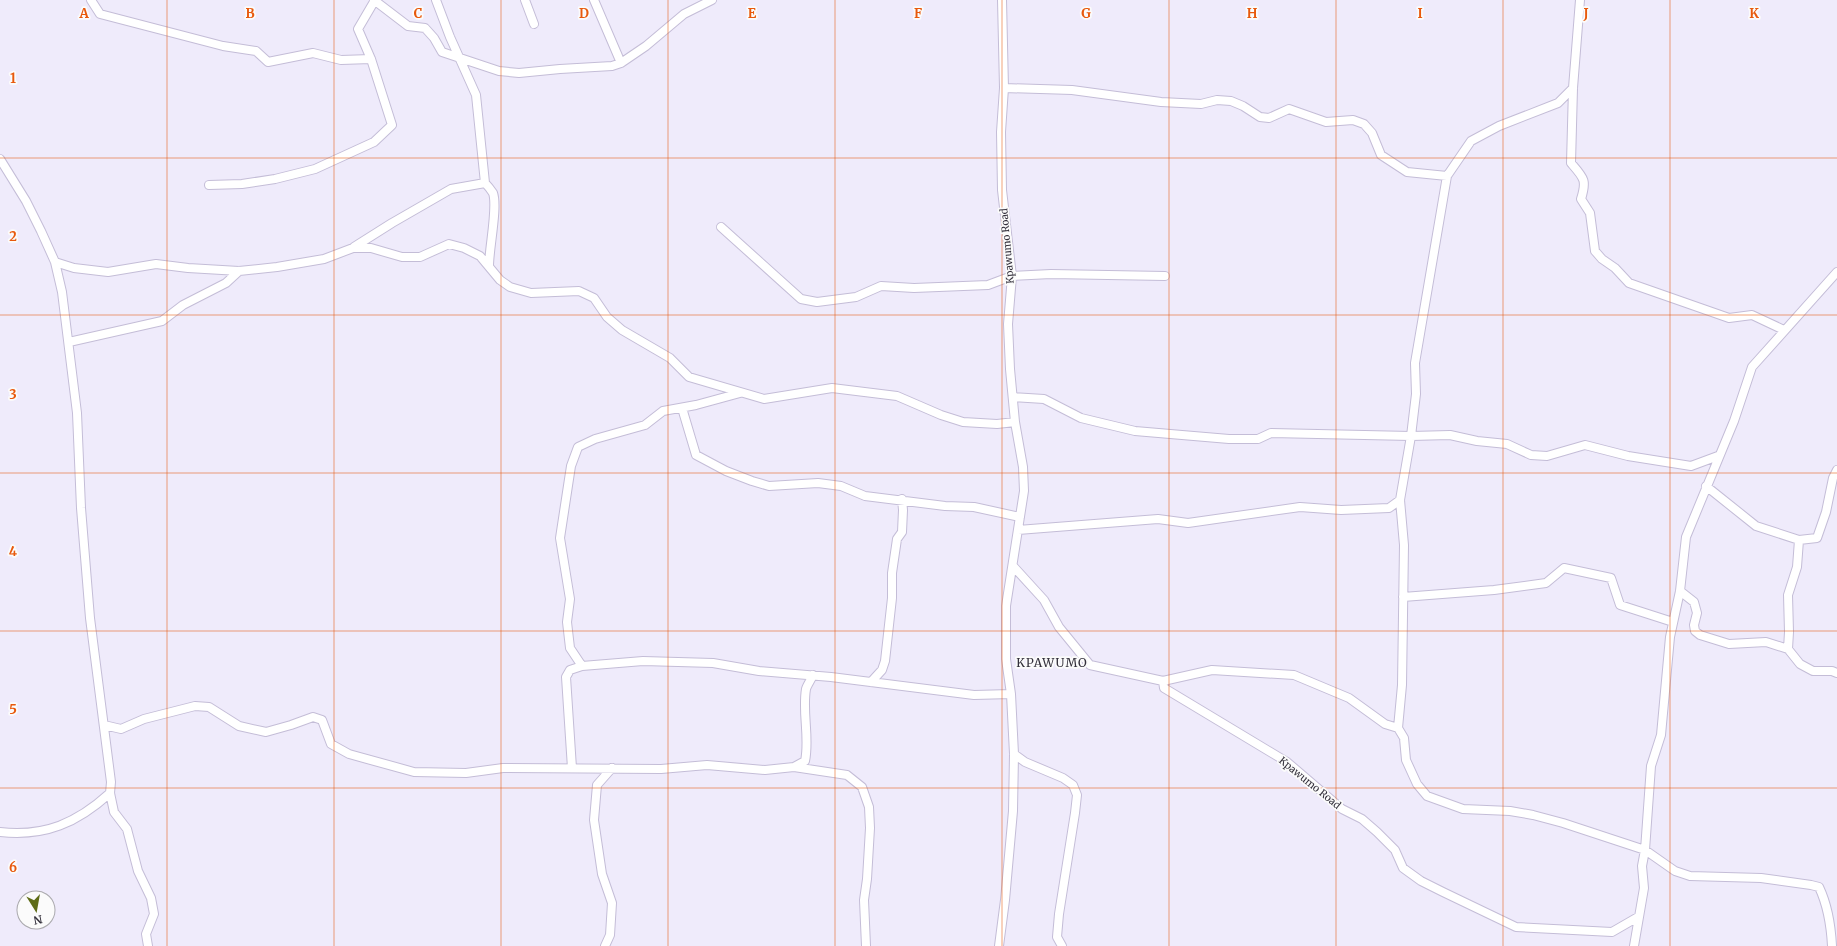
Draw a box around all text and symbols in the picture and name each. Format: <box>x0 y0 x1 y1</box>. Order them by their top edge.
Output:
text: A <box>78 5 89 22</box>
text: B <box>245 5 255 22</box>
text: C <box>414 5 423 22</box>
text: D <box>579 5 589 22</box>
text: E <box>748 5 757 22</box>
text: F <box>914 5 922 22</box>
text: G <box>1081 5 1091 22</box>
text: H <box>1247 5 1258 22</box>
text: I <box>1417 5 1423 22</box>
text: J <box>1582 5 1589 22</box>
text: K <box>1749 5 1759 22</box>
text: 1 <box>10 70 16 87</box>
street label: Kpawumo Road <box>997 208 1017 284</box>
text: 2 <box>9 228 17 245</box>
text: 3 <box>9 386 17 403</box>
text: 4 <box>9 543 18 560</box>
district label: KPAWUMO <box>1016 655 1088 670</box>
text: 5 <box>9 701 17 718</box>
street label: Kpawumo Road <box>1276 754 1344 812</box>
text: 6 <box>9 859 17 876</box>
north arrow <box>16 890 56 930</box>
text: N <box>32 912 44 928</box>

